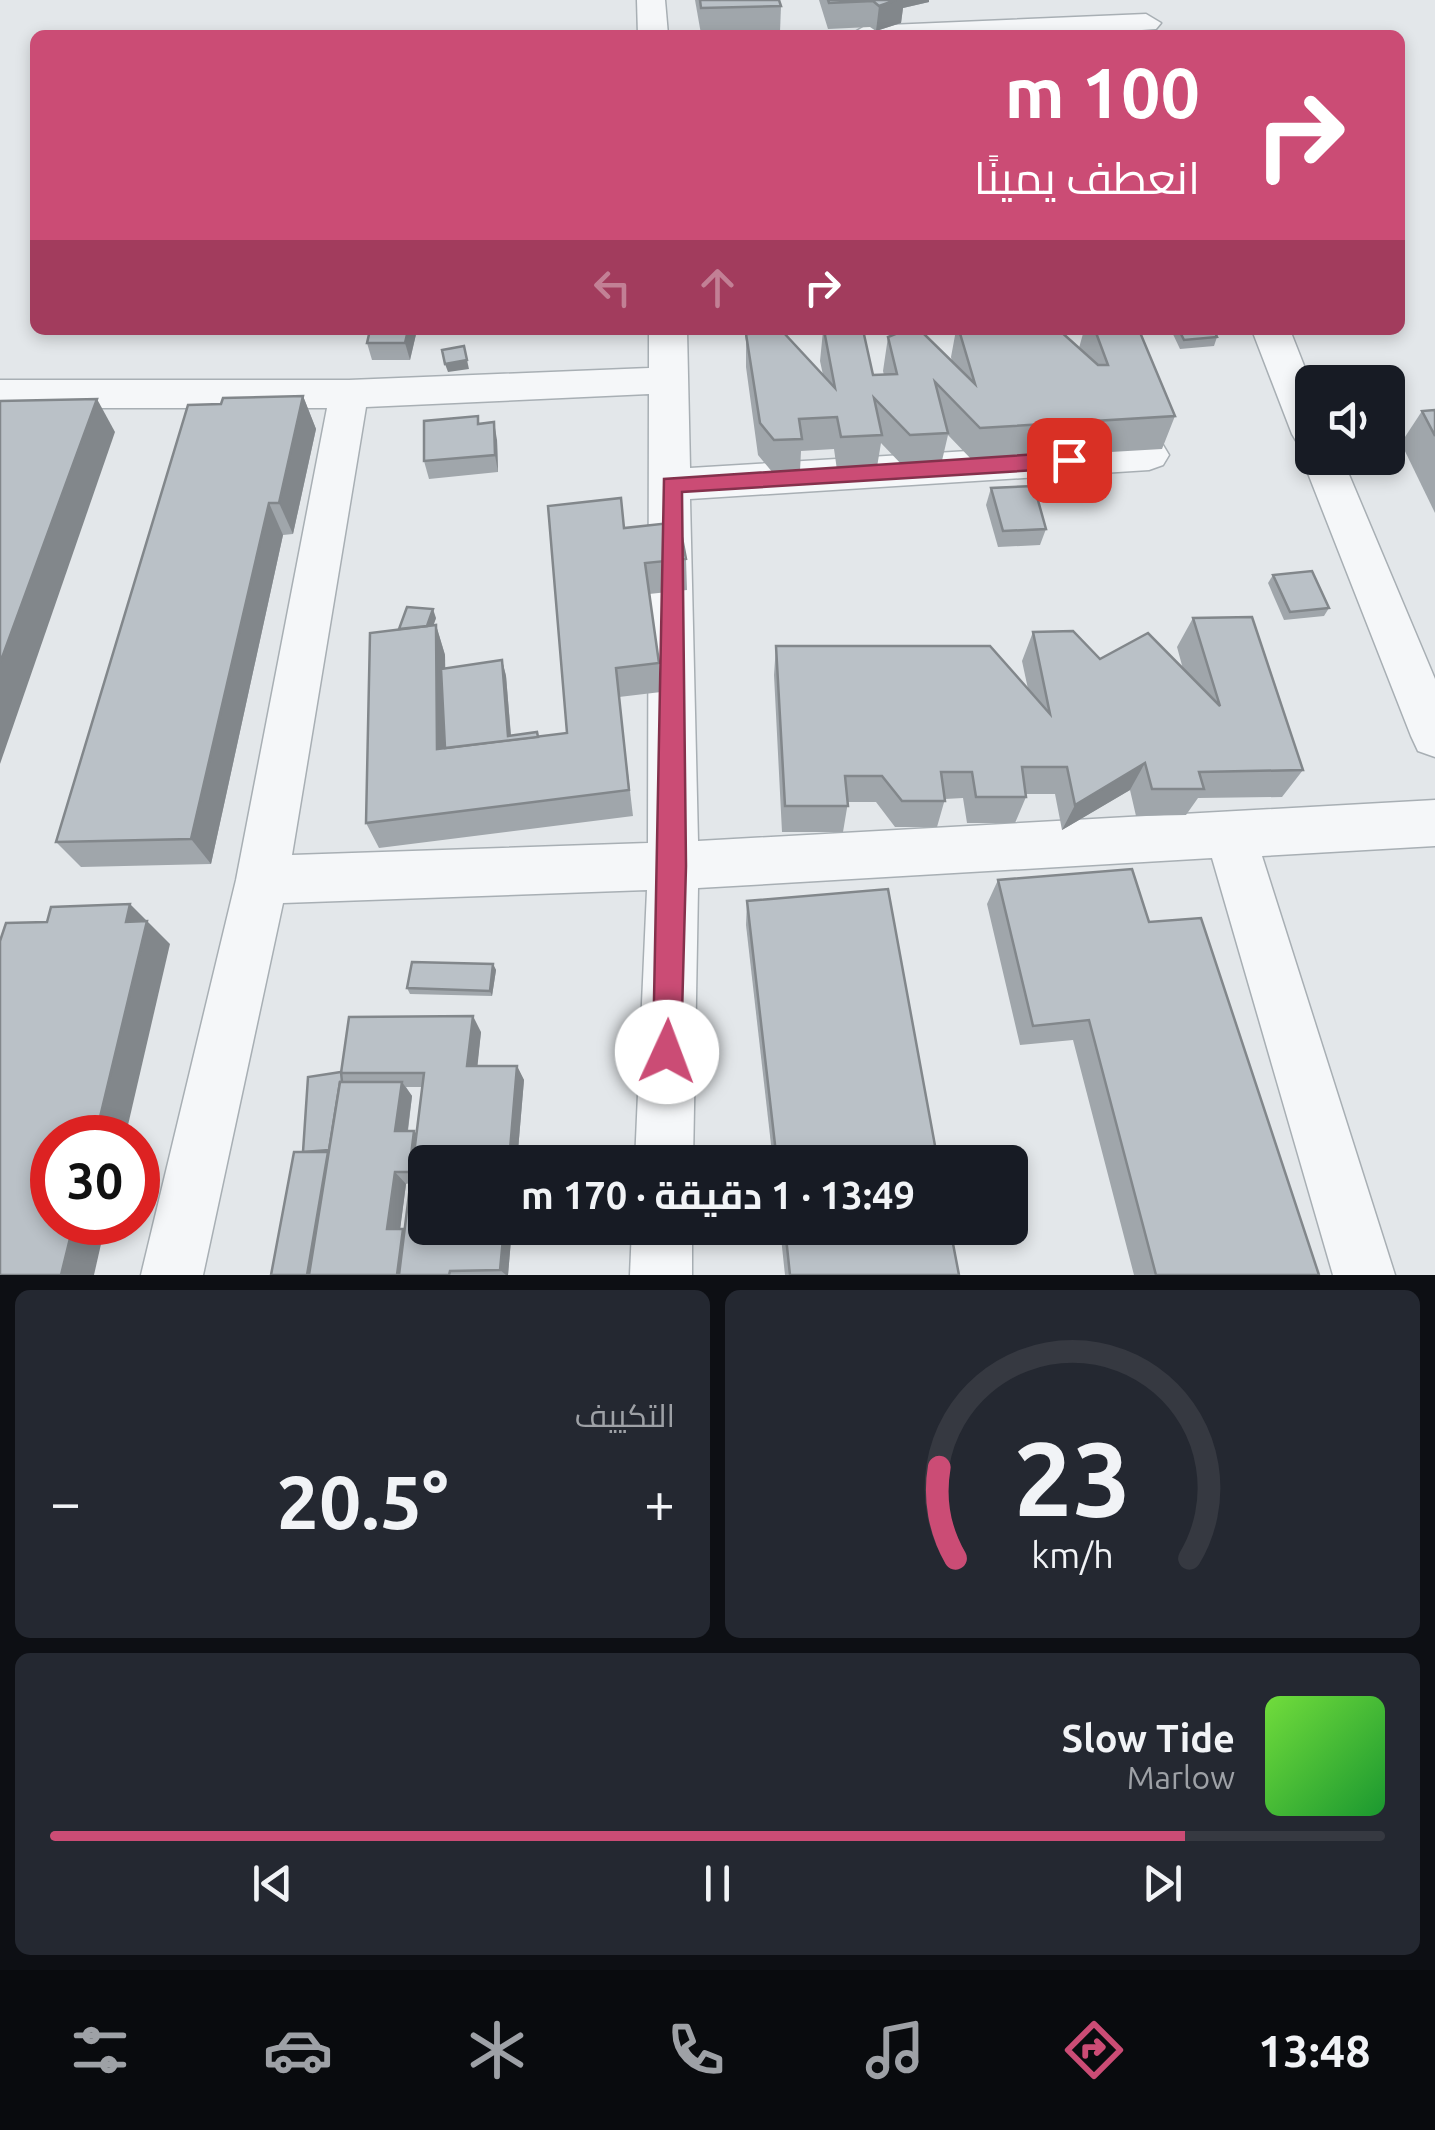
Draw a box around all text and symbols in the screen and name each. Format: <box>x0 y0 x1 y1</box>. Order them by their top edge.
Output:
text: 100 m <box>1005 53 1200 131</box>
icon: right <box>1235 70 1365 200</box>
text: انعطف يمينًا <box>974 152 1200 203</box>
icon: left <box>585 260 640 315</box>
icon: ahead <box>690 260 745 315</box>
icon: right <box>795 260 850 315</box>
map controls <box>1295 365 1405 475</box>
button: sound <box>1295 365 1405 475</box>
pin <box>1027 418 1112 503</box>
icon: arrive <box>1042 433 1097 488</box>
position arrow <box>615 1000 719 1104</box>
speed limit sign: 30 <box>30 1115 160 1245</box>
text: 13:49 · 1 دقيقة · 170 m <box>521 1174 915 1216</box>
text: التكييف <box>575 1397 675 1433</box>
text: 23 <box>1014 1419 1131 1536</box>
text: 20.5° <box>277 1459 448 1543</box>
text: − <box>50 1471 81 1532</box>
text: + <box>644 1471 675 1532</box>
text: km/h <box>1031 1535 1114 1575</box>
text: Slow Tide <box>1062 1717 1235 1759</box>
text: Marlow <box>1127 1759 1235 1795</box>
icon: previous <box>245 1856 300 1911</box>
icon: pause <box>690 1856 745 1911</box>
icon: next <box>1135 1856 1190 1911</box>
icon: filters <box>65 2015 135 2085</box>
icon: car <box>263 2015 333 2085</box>
icon: climate <box>462 2015 532 2085</box>
icon: phone <box>661 2015 731 2085</box>
icon: music <box>860 2015 930 2085</box>
icon: directions <box>1059 2015 1129 2085</box>
text: 13:48 <box>1258 2025 1371 2076</box>

